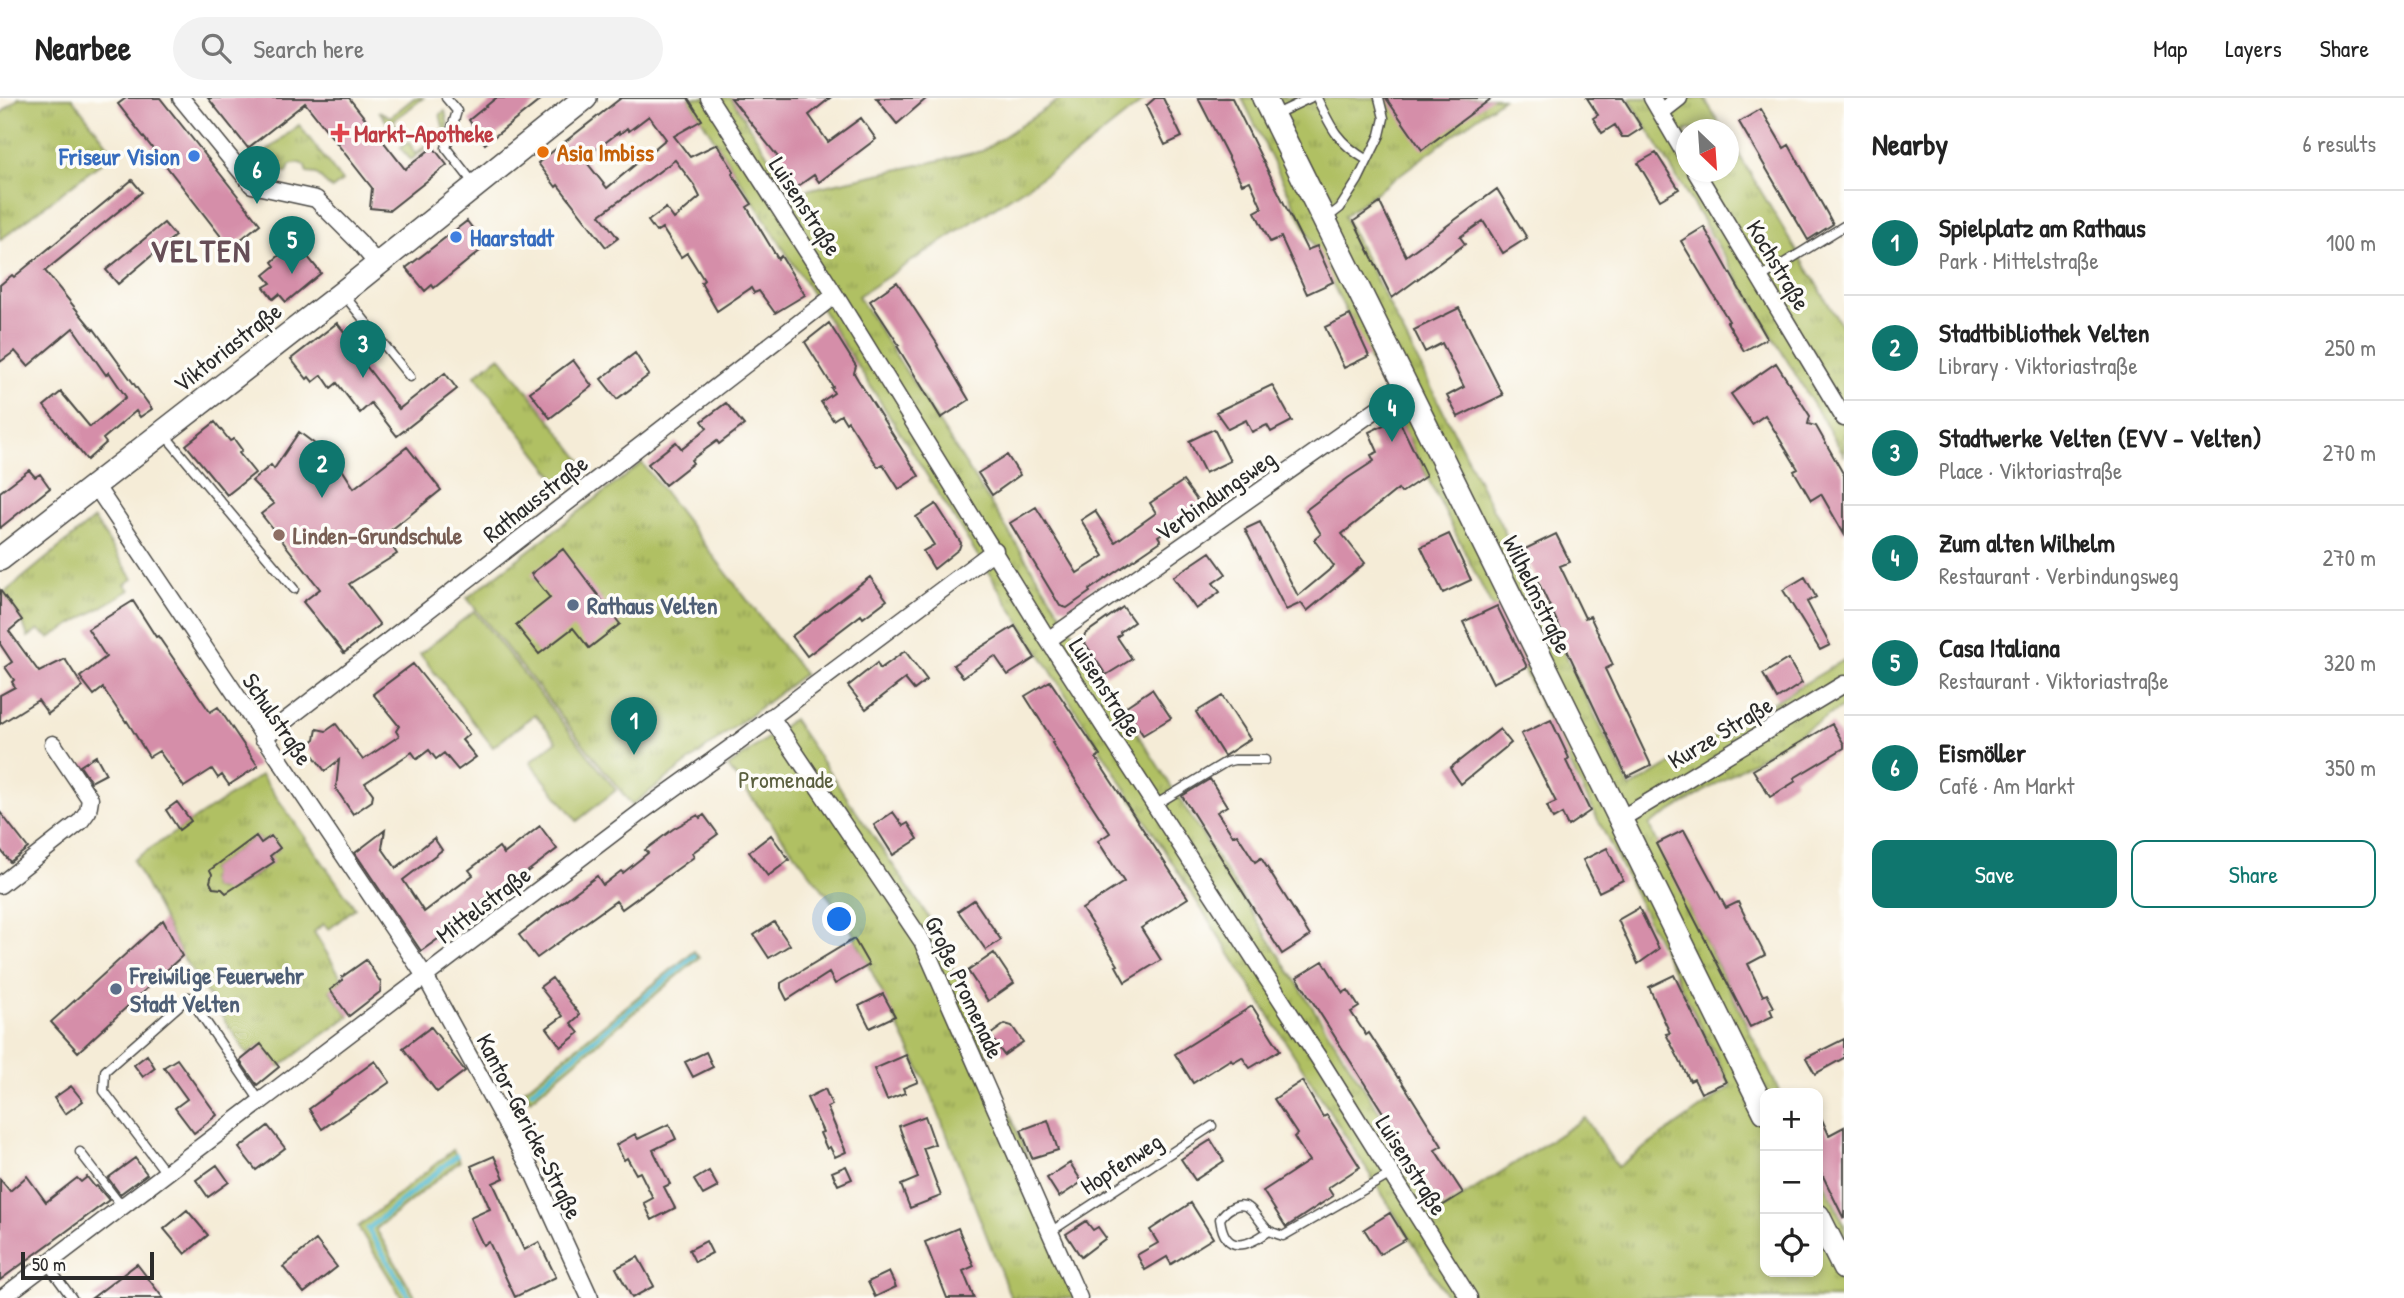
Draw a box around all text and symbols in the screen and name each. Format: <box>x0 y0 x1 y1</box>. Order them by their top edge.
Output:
search box <box>173 17 663 80</box>
text: Nearbee <box>35 26 131 70</box>
icon: search <box>197 29 235 67</box>
text: Search here <box>253 31 364 66</box>
text: Map <box>2153 32 2187 64</box>
text: Layers <box>2225 32 2282 64</box>
text: Share <box>2320 32 2369 64</box>
place label: Markt-Apotheke <box>354 117 494 150</box>
north arrow <box>1676 119 1739 182</box>
text: Nearby <box>1872 124 1948 164</box>
marker: Markt-Apotheke <box>332 125 348 141</box>
text: 6 results <box>2303 128 2376 159</box>
place label: Asia Imbiss <box>557 136 654 168</box>
place label: Friseur Vision <box>58 140 180 172</box>
marker: Asia Imbiss <box>535 144 551 160</box>
pin: 6 <box>234 146 280 204</box>
marker: Friseur Vision <box>186 148 202 164</box>
street label: Luisenstraße <box>762 150 850 262</box>
text: Spielplatz am Rathaus <box>1939 210 2146 245</box>
street label: Kochstraße <box>1740 214 1819 316</box>
pin: 5 <box>269 216 315 274</box>
place label: Haarstadt <box>470 221 555 253</box>
text: 1 <box>1891 227 1899 258</box>
text: 100 m <box>2326 227 2376 258</box>
district label: VELTEN <box>150 229 252 272</box>
marker: Haarstadt <box>448 229 464 245</box>
text: Park · Mittelstraße <box>1939 245 2099 276</box>
street label: Viktoriastraße <box>166 294 288 399</box>
text: Stadtbibliothek Velten <box>1939 315 2150 350</box>
pin: 3 <box>340 320 386 378</box>
text: 2 <box>1890 332 1900 363</box>
text: 250 m <box>2324 332 2376 363</box>
text: Library · Viktoriastraße <box>1939 350 2138 381</box>
pin: 4 <box>1369 384 1415 442</box>
text: Stadtwerke Velten (EVV - Velten) <box>1939 420 2262 455</box>
text: 3 <box>1890 437 1900 468</box>
text: 270 m <box>2323 437 2376 468</box>
pin: 2 <box>299 440 345 498</box>
street label: Verbindungsweg <box>1149 442 1281 548</box>
street label: Rathausstraße <box>476 447 595 549</box>
text: Place · Viktoriastraße <box>1939 455 2122 486</box>
place label: Linden-Grundschule <box>293 519 463 551</box>
text: Zum alten Wilhelm <box>1939 525 2115 560</box>
marker: Linden-Grundschule <box>271 527 287 543</box>
street label: Wilhelmstraße <box>1496 530 1580 659</box>
text: 4 <box>1891 542 1899 573</box>
text: 270 m <box>2323 542 2376 573</box>
text: Restaurant · Verbindungsweg <box>1939 560 2179 591</box>
place label: Rathaus Velten <box>587 589 718 621</box>
marker: Rathaus Velten <box>565 597 581 613</box>
text: Casa Italiana <box>1939 630 2060 665</box>
street label: Luisenstraße <box>1062 631 1150 743</box>
text: 5 <box>1890 647 1900 678</box>
text: 320 m <box>2324 647 2376 678</box>
text: Restaurant · Viktoriastraße <box>1939 665 2169 696</box>
street label: Schulstraße <box>235 667 321 772</box>
street label: Kurze Straße <box>1662 688 1779 776</box>
pin: 1 <box>611 697 657 755</box>
text: Eismöller <box>1939 735 2026 770</box>
text: 6 <box>1890 752 1900 783</box>
text: 350 m <box>2325 752 2376 783</box>
park label: Promenade <box>738 763 834 795</box>
text: Café · Am Markt <box>1939 770 2074 801</box>
button: Save <box>1872 840 2117 908</box>
button: Share <box>2131 840 2376 908</box>
street label: Mittelstraße <box>429 858 537 950</box>
your location <box>822 902 856 936</box>
street label: Große Promenade <box>918 911 1012 1064</box>
place label: Freiwilige Feuerwehr Stadt Velten <box>129 959 305 1019</box>
marker: Freiwilige Feuerwehr Stadt Velten <box>108 981 124 997</box>
street label: Kantor-Gericke-Straße <box>469 1028 591 1225</box>
map controls <box>1760 1088 1823 1277</box>
button: + <box>1760 1088 1823 1151</box>
street label: Luisenstraße <box>1369 1109 1455 1221</box>
street label: Hopfenweg <box>1074 1125 1168 1201</box>
button: − <box>1760 1151 1823 1214</box>
button: locate <box>1760 1214 1823 1277</box>
scale bar <box>21 1249 154 1281</box>
text: 50 m <box>32 1251 66 1277</box>

